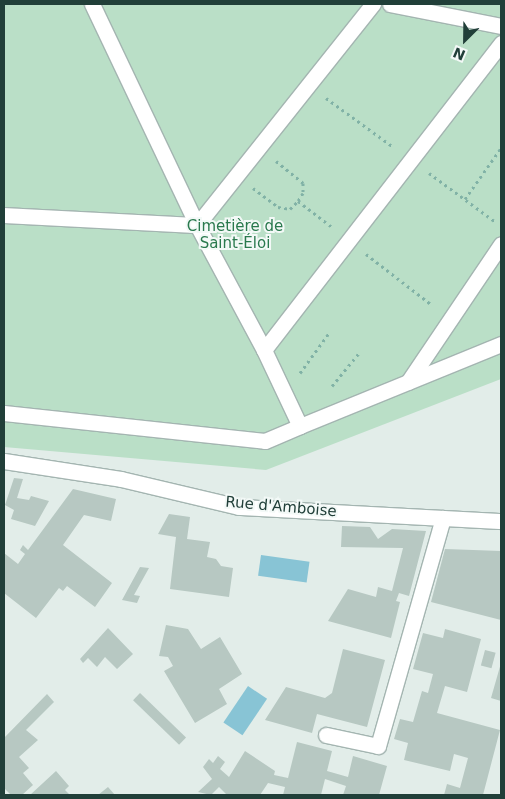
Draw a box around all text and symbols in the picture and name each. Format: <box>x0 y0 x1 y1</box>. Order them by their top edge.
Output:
north arrow <box>440 15 490 65</box>
text: N <box>451 44 468 63</box>
park label: Cimetière de Saint-Éloi <box>187 217 283 252</box>
street label: Rue d'Amboise <box>225 493 337 521</box>

